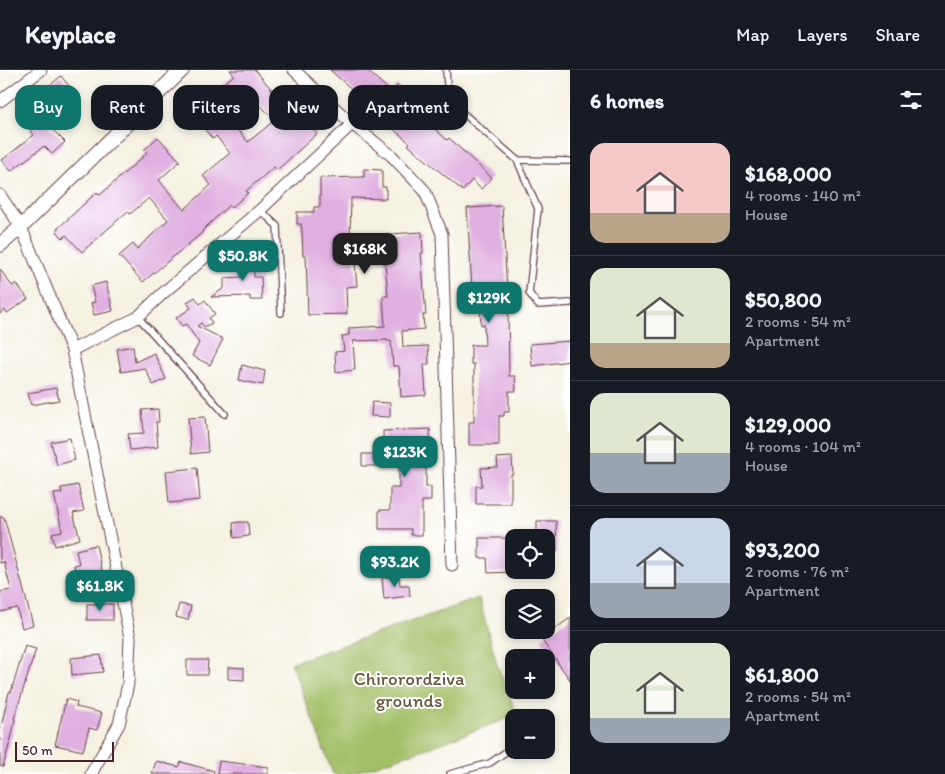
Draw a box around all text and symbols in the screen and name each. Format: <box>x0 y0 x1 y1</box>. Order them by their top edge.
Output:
text: Keyplace <box>25 20 116 49</box>
text: Map <box>736 24 769 46</box>
text: Layers <box>797 24 847 46</box>
text: Share <box>875 24 920 46</box>
chip: Buy <box>15 85 81 130</box>
chip: Rent <box>91 85 163 130</box>
chip: Filters <box>173 85 259 130</box>
chip: New <box>269 85 338 130</box>
chip: Apartment <box>348 85 468 130</box>
icon: filters <box>897 86 925 114</box>
text: 6 homes <box>590 88 664 113</box>
text: $168,000 <box>745 161 832 186</box>
icon: home <box>630 163 690 223</box>
text: 4 rooms · 140 m² <box>745 186 861 205</box>
text: House <box>745 205 788 224</box>
pin: $168K <box>330 232 400 275</box>
text: $168K <box>344 239 387 258</box>
pin: $50.8K <box>202 240 284 282</box>
text: $50.8K <box>218 246 268 265</box>
pin: $129K <box>454 282 524 324</box>
text: $50,800 <box>745 287 822 312</box>
text: $129K <box>468 288 510 307</box>
icon: home <box>630 288 690 348</box>
text: 2 rooms · 54 m² <box>745 312 851 331</box>
text: Apartment <box>745 331 820 350</box>
text: $129,000 <box>745 412 831 437</box>
icon: home <box>630 413 690 473</box>
pin: $123K <box>370 436 440 478</box>
text: 4 rooms · 104 m² <box>745 437 861 456</box>
text: $123K <box>384 442 426 461</box>
text: House <box>745 456 788 475</box>
map controls <box>505 529 555 759</box>
button: locate <box>505 529 555 579</box>
text: $93,200 <box>745 537 820 562</box>
icon: home <box>630 538 690 598</box>
pin: $93.2K <box>354 546 436 588</box>
text: $93.2K <box>371 552 419 571</box>
text: 2 rooms · 76 m² <box>745 562 849 581</box>
pin: $61.8K <box>59 570 141 612</box>
text: $61.8K <box>77 576 123 595</box>
text: Apartment <box>745 581 820 600</box>
button: layers <box>505 589 555 639</box>
button: + <box>505 649 555 699</box>
text: $61,800 <box>745 662 819 687</box>
icon: home <box>630 663 690 723</box>
park label: Chirorordziva grounds <box>354 667 464 712</box>
text: 2 rooms · 54 m² <box>745 687 851 706</box>
text: Apartment <box>745 706 820 725</box>
button: − <box>505 709 555 759</box>
scale bar <box>15 739 114 762</box>
text: 50 m <box>22 742 53 759</box>

